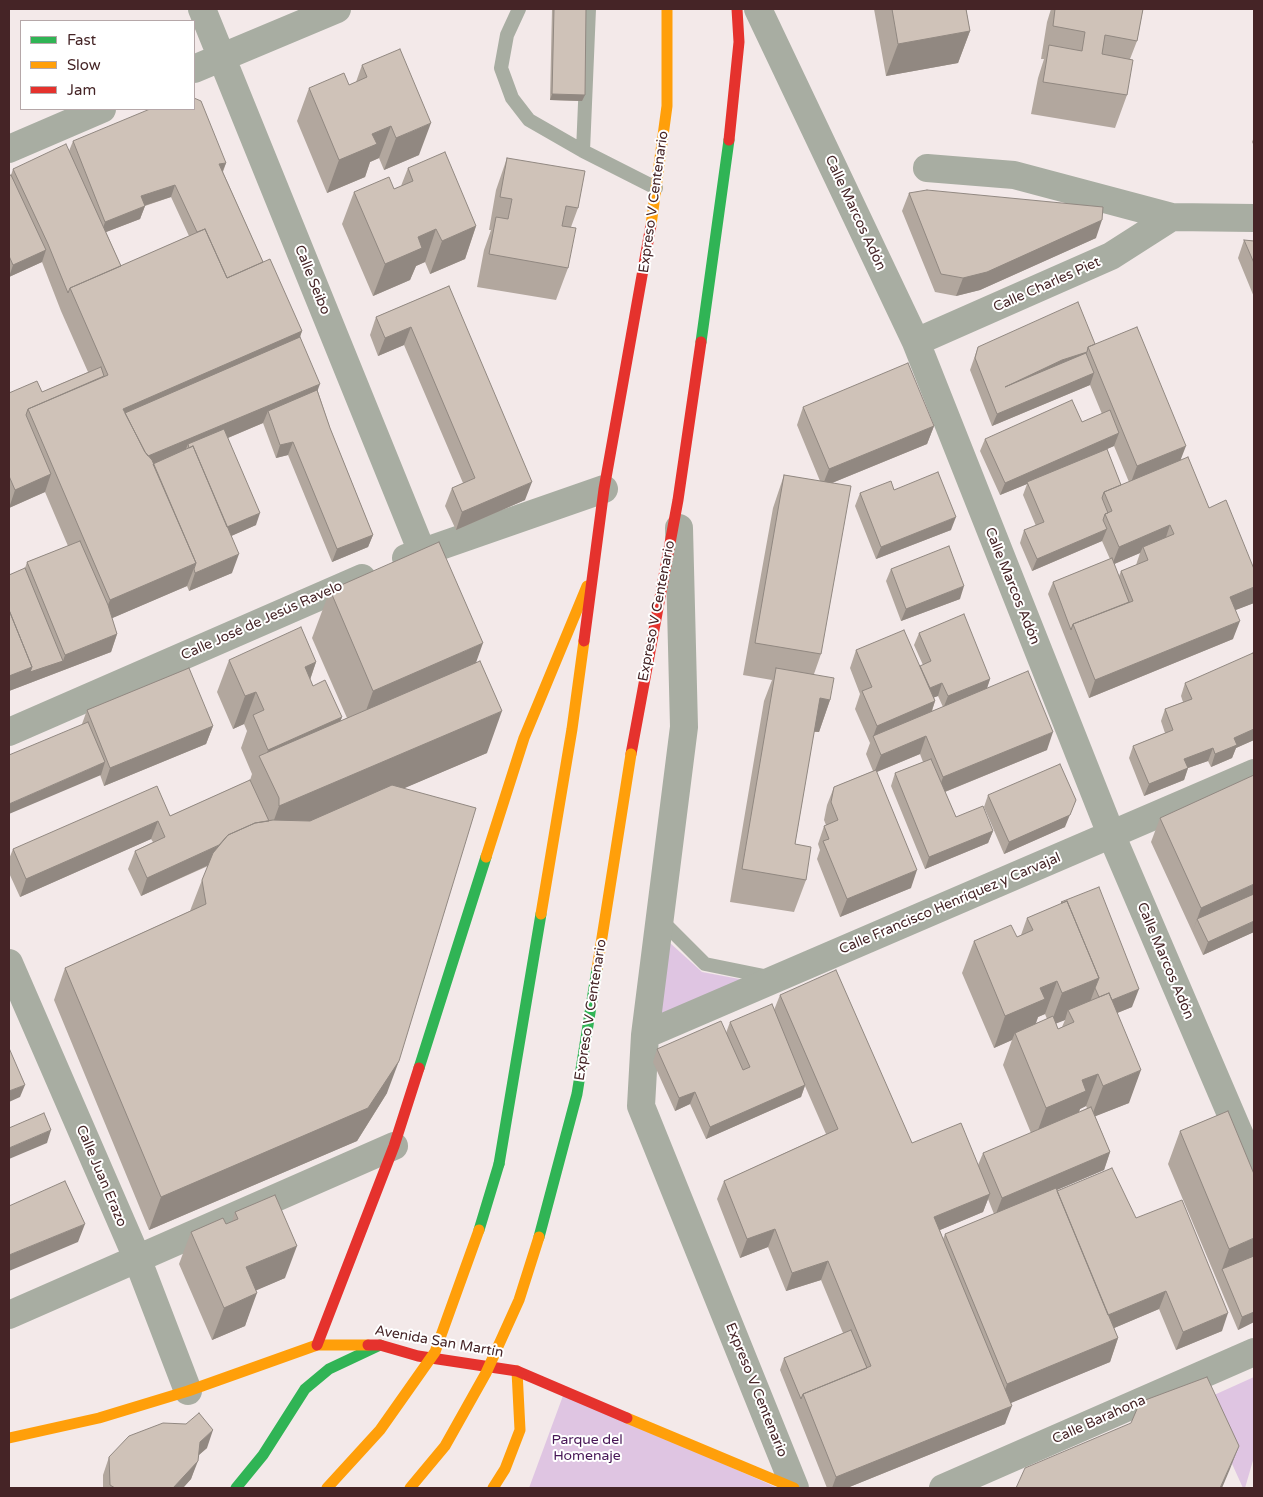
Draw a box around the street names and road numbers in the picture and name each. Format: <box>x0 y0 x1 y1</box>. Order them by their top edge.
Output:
street label: Expreso V Centenario <box>636 130 672 274</box>
street label: Calle Marcos Adón <box>821 153 889 273</box>
street label: Calle Seibo <box>290 243 334 317</box>
street label: Calle Charles Piet <box>991 254 1103 316</box>
street label: Calle Marcos Adón <box>981 525 1043 647</box>
street label: Expreso V Centenario <box>635 539 679 683</box>
street label: Calle José de Jesús Ravelo <box>179 578 345 664</box>
street label: Calle Francisco Henríquez y Carvajal <box>837 850 1063 958</box>
street label: Calle Marcos Adón <box>1133 900 1197 1022</box>
street label: Expreso V Centenario <box>571 938 611 1082</box>
street label: Calle Juan Erazo <box>72 1123 130 1229</box>
street label: Expreso V Centenario <box>721 1320 791 1460</box>
street label: Avenida San Martín <box>373 1322 505 1362</box>
street label: Calle Barahona <box>1050 1392 1148 1448</box>

